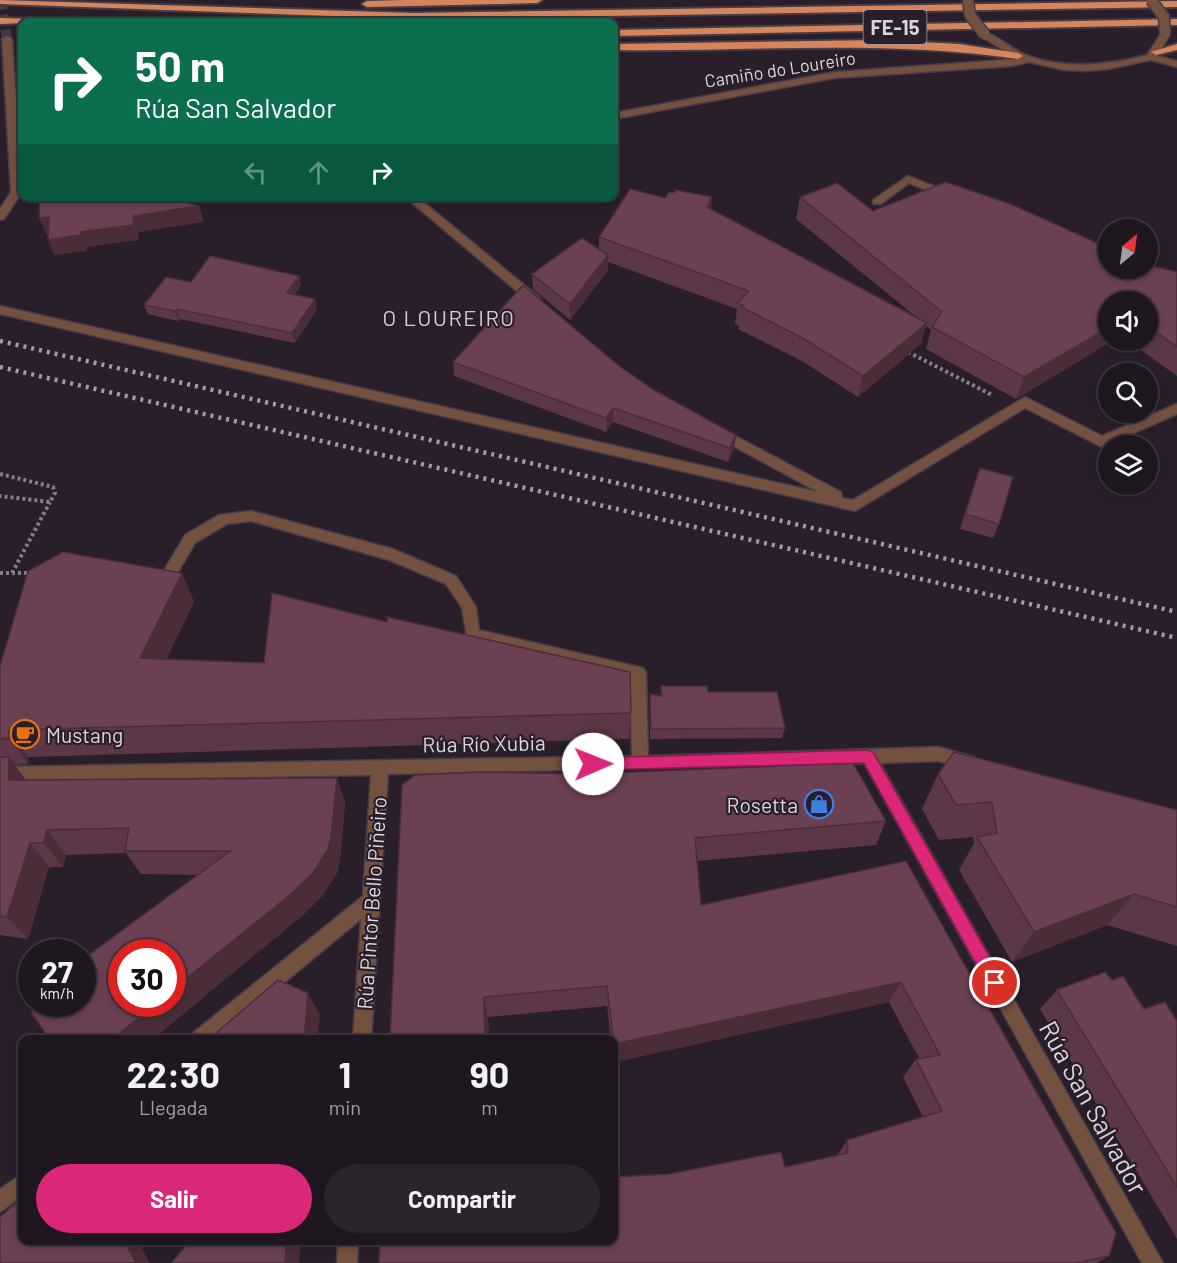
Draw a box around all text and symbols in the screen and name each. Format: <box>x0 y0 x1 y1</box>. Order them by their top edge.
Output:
road number: FE-15 <box>864 10 926 44</box>
text: 50 m <box>135 40 225 90</box>
icon: right <box>36 42 114 120</box>
street label: Camiño do Loureiro <box>703 46 857 92</box>
text: Rúa San Salvador <box>135 91 336 123</box>
icon: left <box>239 156 272 189</box>
icon: ahead <box>302 156 335 189</box>
icon: right <box>365 156 398 189</box>
north arrow <box>1098 219 1158 279</box>
map controls <box>1098 219 1158 495</box>
button: sound <box>1098 291 1158 351</box>
district label: O LOUREIRO <box>382 304 516 330</box>
button: search <box>1098 363 1158 423</box>
button: layers <box>1098 435 1158 495</box>
cafe icon: Mustang <box>9 718 41 750</box>
place label: Mustang <box>46 722 123 747</box>
street label: Rúa Río Xubia <box>422 729 546 757</box>
position arrow <box>561 732 625 796</box>
shop icon: Rosetta <box>803 788 835 820</box>
place label: Rosetta <box>727 792 798 817</box>
street label: Rúa Pintor Bello Piñeiro <box>351 796 391 1010</box>
speed limit sign: 30 <box>108 939 186 1017</box>
text: 27 <box>41 953 73 989</box>
pin <box>969 957 1020 1008</box>
icon: arrive <box>978 966 1011 999</box>
text: km/h <box>40 984 74 1002</box>
street label: Rúa San Salvador <box>1034 1015 1155 1200</box>
text: 22:30 <box>127 1052 220 1095</box>
text: 1 <box>338 1052 351 1095</box>
text: 90 <box>470 1052 509 1095</box>
text: Llegada <box>139 1095 208 1119</box>
text: min <box>329 1095 361 1119</box>
text: m <box>481 1095 498 1119</box>
button: Salir <box>36 1164 312 1233</box>
button: Compartir <box>324 1164 600 1233</box>

